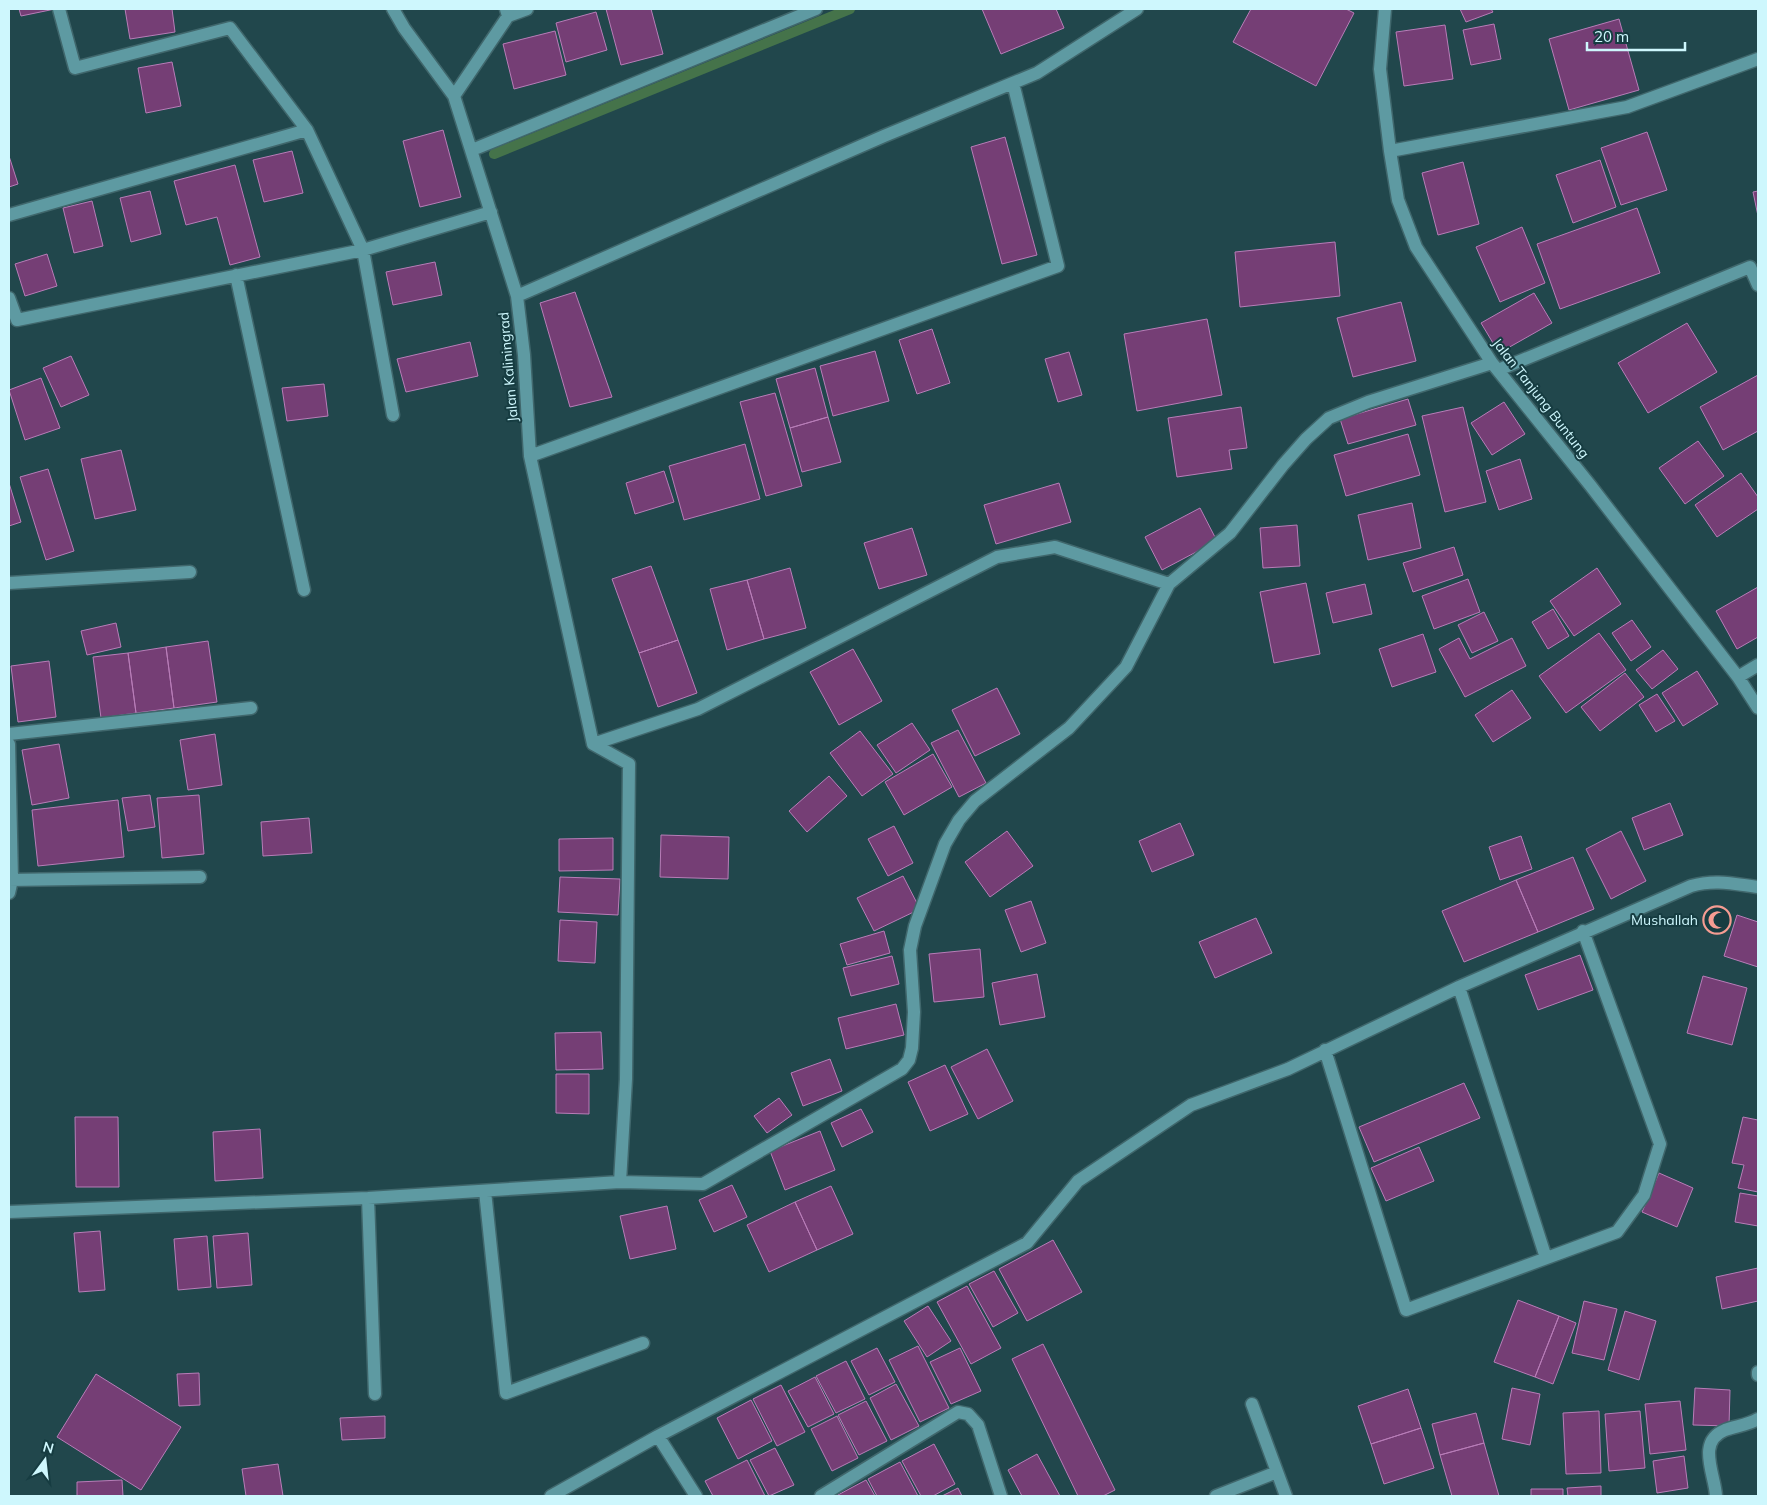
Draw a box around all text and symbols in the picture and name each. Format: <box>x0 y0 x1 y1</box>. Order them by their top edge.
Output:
scale bar <box>1587 20 1684 52</box>
text: 20 m <box>1594 27 1629 46</box>
street label: Jalan Kaliningrad <box>494 311 522 423</box>
street label: Jalan Tanjung Buntung <box>1488 334 1594 462</box>
mosque icon: Mushallah <box>1702 905 1732 935</box>
place label: Mushallah <box>1631 911 1698 929</box>
north arrow <box>20 1435 70 1485</box>
text: N <box>41 1437 56 1458</box>

